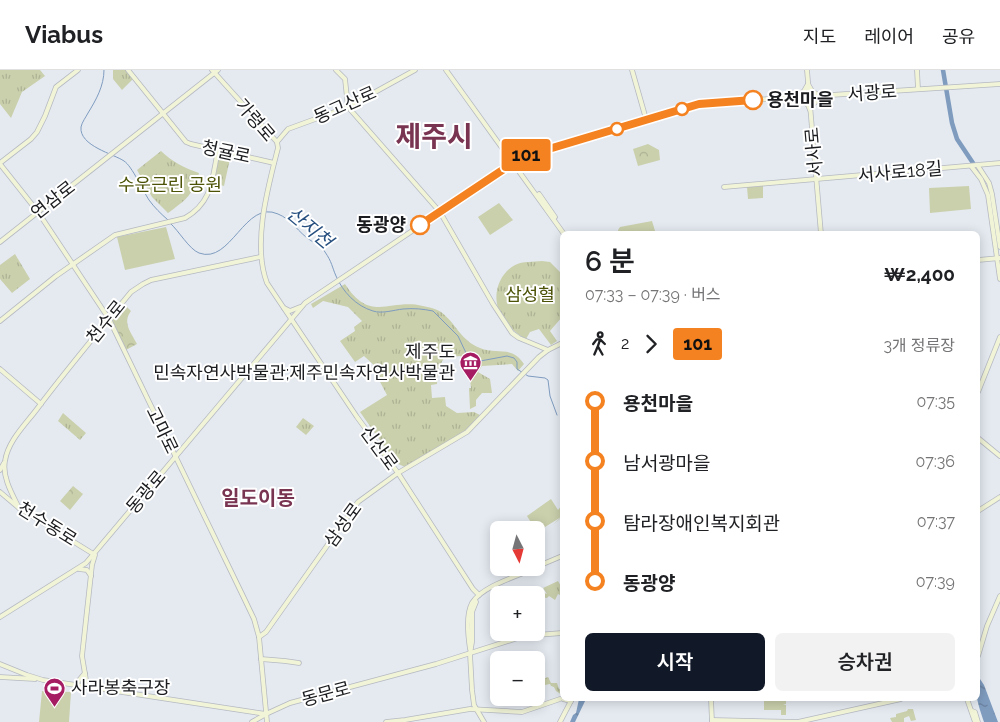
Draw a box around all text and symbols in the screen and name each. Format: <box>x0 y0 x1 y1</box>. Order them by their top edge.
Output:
text: Viabus <box>25 20 103 49</box>
text: 지도 <box>803 26 836 47</box>
text: 레이어 <box>864 26 914 47</box>
text: 공유 <box>942 26 975 47</box>
street label: 서광로 <box>846 80 897 105</box>
street label: 동고산로 <box>310 81 379 128</box>
place label: 용천마을 <box>767 89 833 110</box>
marker: 용천마을 <box>743 90 763 110</box>
street label: 가령로 <box>231 94 280 145</box>
unlabelled marker <box>675 102 689 116</box>
district label: 제주시 <box>395 120 473 153</box>
unlabelled marker <box>610 122 624 136</box>
street label: 서사로 <box>801 126 826 178</box>
street label: 청귤로 <box>200 136 253 167</box>
line badge: 101 <box>497 139 555 171</box>
text: 101 <box>512 144 540 165</box>
street label: 서사로18길 <box>857 157 943 186</box>
park label: 수운근린 공원 <box>118 174 222 195</box>
street label: 연삼로 <box>27 176 79 223</box>
water label: 산지천 <box>283 202 338 253</box>
place label: 동광양 <box>356 214 406 235</box>
marker: 동광양 <box>410 215 430 235</box>
text: 6 분 <box>585 245 635 278</box>
text: ₩2,400 <box>884 263 955 285</box>
park label: 삼성혈 <box>505 284 555 305</box>
text: 07:33 – 07:39 · 버스 <box>585 285 720 304</box>
street label: 천수로 <box>82 296 129 348</box>
icon: walk <box>585 330 613 358</box>
icon: forward <box>637 330 665 358</box>
text: 101 <box>683 333 712 354</box>
text: 2 <box>621 334 629 353</box>
text: 3개 정류장 <box>883 336 955 355</box>
place label: 제주도 민속자연사박물관;제주민속자연사박물관 <box>153 341 455 383</box>
museum icon: 제주도 민속자연사박물관;제주민속자연사박물관 <box>459 350 483 381</box>
text: 용천마을 <box>623 392 693 414</box>
text: 07:35 <box>916 392 955 411</box>
street label: 고마로 <box>142 403 183 457</box>
street label: 신산로 <box>356 421 403 474</box>
text: 남서광마을 <box>623 452 710 474</box>
text: 07:36 <box>916 452 955 471</box>
street label: 동광로 <box>122 466 170 517</box>
district label: 일도이동 <box>221 486 295 510</box>
street label: 천수동로 <box>14 497 81 550</box>
street label: 삼성로 <box>319 498 366 551</box>
text: 탐라장애인복지회관 <box>623 512 780 534</box>
text: 07:37 <box>917 512 955 531</box>
north arrow <box>490 521 545 576</box>
map controls <box>490 521 545 706</box>
text: 동광양 <box>623 572 675 594</box>
text: 07:39 <box>916 572 955 591</box>
button: + <box>490 586 545 641</box>
button: 시작 <box>585 633 765 691</box>
button: 승차권 <box>775 633 955 691</box>
button: − <box>490 651 545 706</box>
sports icon: 사라봉축구장 <box>43 676 67 707</box>
place label: 사라봉축구장 <box>71 677 170 698</box>
street label: 동문로 <box>299 677 353 710</box>

